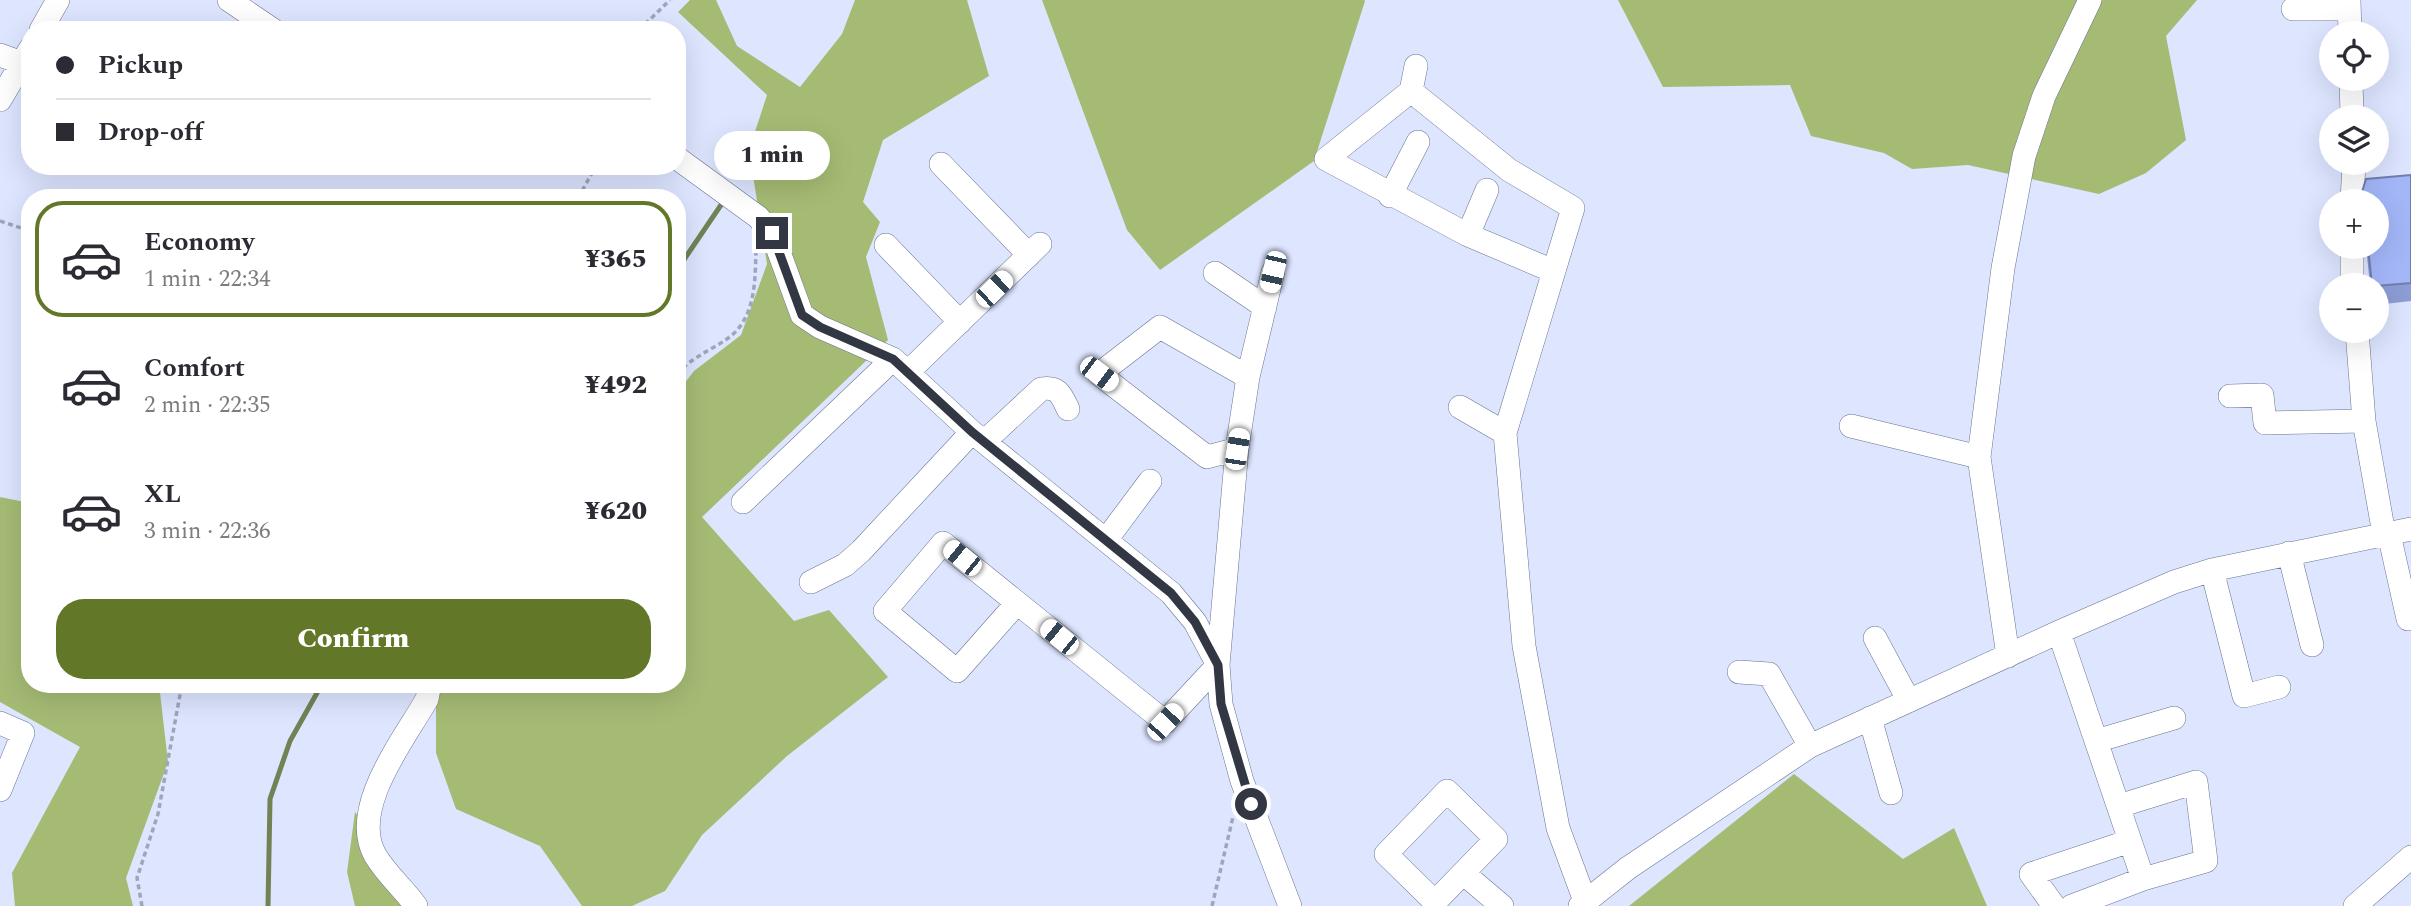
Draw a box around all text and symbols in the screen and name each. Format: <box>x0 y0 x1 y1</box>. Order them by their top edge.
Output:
map controls <box>2319 21 2389 343</box>
button: locate <box>2319 21 2389 91</box>
text: Pickup <box>98 45 183 85</box>
button: layers <box>2319 105 2389 175</box>
text: Drop-off <box>98 112 203 152</box>
callout: 1 min <box>714 132 830 180</box>
text: 1 min <box>740 138 804 173</box>
button: + <box>2319 189 2389 259</box>
route end <box>756 217 788 249</box>
text: Economy <box>144 222 254 262</box>
icon: car <box>60 228 123 291</box>
text: ¥365 <box>585 239 647 279</box>
car <box>1259 249 1288 295</box>
text: 1 min · 22:34 <box>144 262 271 297</box>
car <box>972 267 1017 311</box>
button: − <box>2319 273 2389 343</box>
text: Comfort <box>144 348 245 388</box>
car <box>1076 353 1123 395</box>
icon: car <box>60 354 123 417</box>
text: ¥492 <box>585 365 647 405</box>
text: 2 min · 22:35 <box>144 388 271 423</box>
car <box>1224 427 1251 471</box>
text: XL <box>144 474 181 514</box>
icon: car <box>60 480 123 543</box>
text: ¥620 <box>585 491 647 531</box>
text: 3 min · 22:36 <box>144 514 271 549</box>
car <box>940 537 985 579</box>
button: Confirm <box>56 599 651 679</box>
car <box>1037 616 1082 658</box>
car <box>1143 699 1188 745</box>
route start <box>1235 788 1267 820</box>

